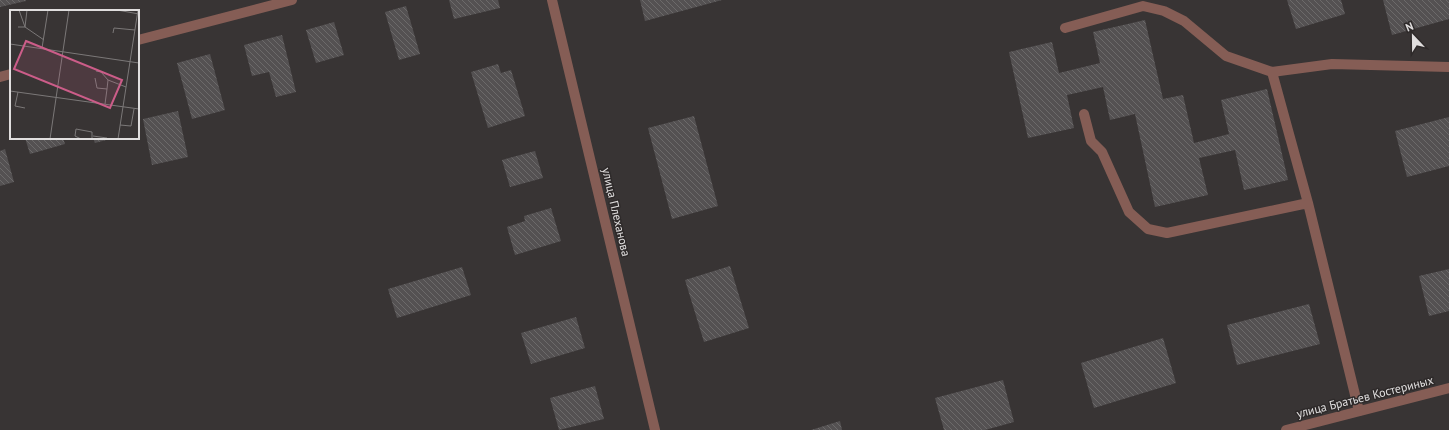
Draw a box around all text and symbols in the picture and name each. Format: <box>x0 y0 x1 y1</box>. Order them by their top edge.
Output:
inset map <box>10 10 139 139</box>
north arrow <box>1393 16 1433 56</box>
text: N <box>1403 19 1415 35</box>
street label: улица Плеханова <box>599 166 634 258</box>
street label: улица Братьев Костериных <box>1295 372 1435 421</box>

